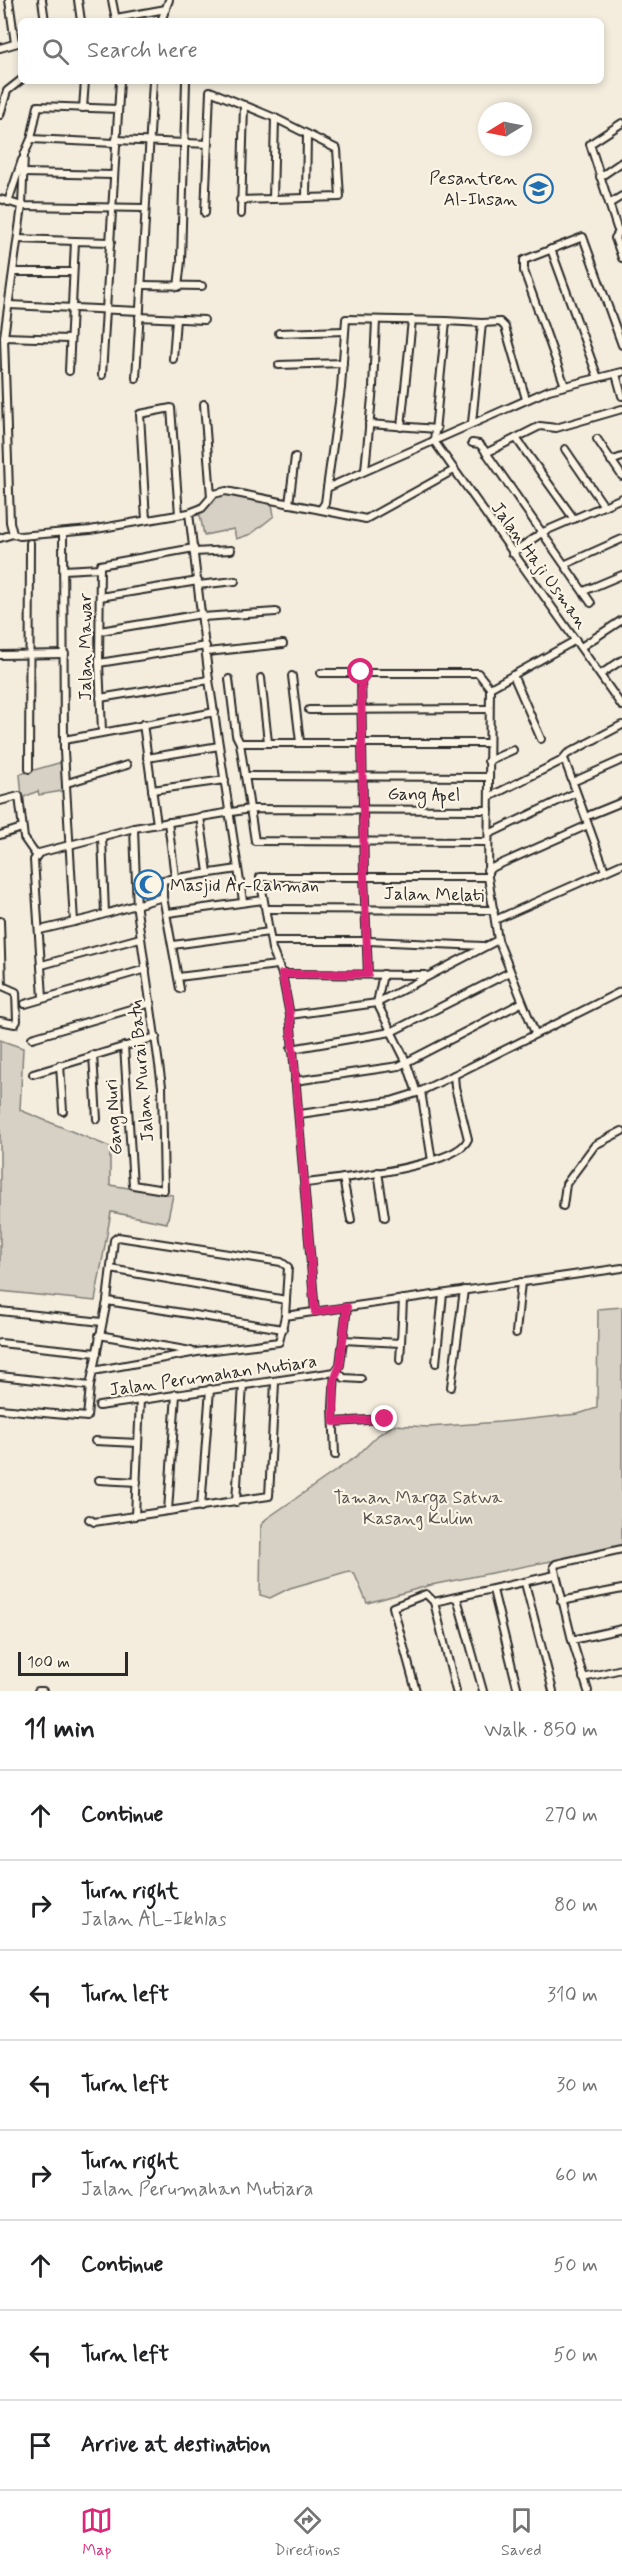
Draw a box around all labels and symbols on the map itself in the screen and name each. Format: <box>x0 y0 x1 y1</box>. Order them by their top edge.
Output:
north arrow <box>478 102 532 156</box>
place label: Pesantren Al-Ihsan <box>429 167 517 212</box>
school or university icon: Pesantren Al-Ihsan <box>522 172 554 204</box>
street label: Jalan Haji Usman <box>485 497 593 634</box>
street label: Jalan Mawar <box>74 593 98 701</box>
route start <box>347 658 373 684</box>
street label: Gang Apel <box>387 782 461 809</box>
mosque icon: Masjid Ar-Rahman <box>133 869 165 901</box>
place label: Masjid Ar-Rahman <box>170 874 319 898</box>
street label: Jalan Melati <box>383 882 485 908</box>
street label: Jalan Murai Batu <box>124 999 160 1143</box>
street label: Gang Nuri <box>99 1078 130 1156</box>
street label: Jalan Perumahan Mutiara <box>108 1350 318 1402</box>
route end <box>371 1405 397 1431</box>
park label: Taman Marga Satwa Kasang Kulim <box>334 1486 503 1531</box>
scale bar <box>18 1649 128 1676</box>

